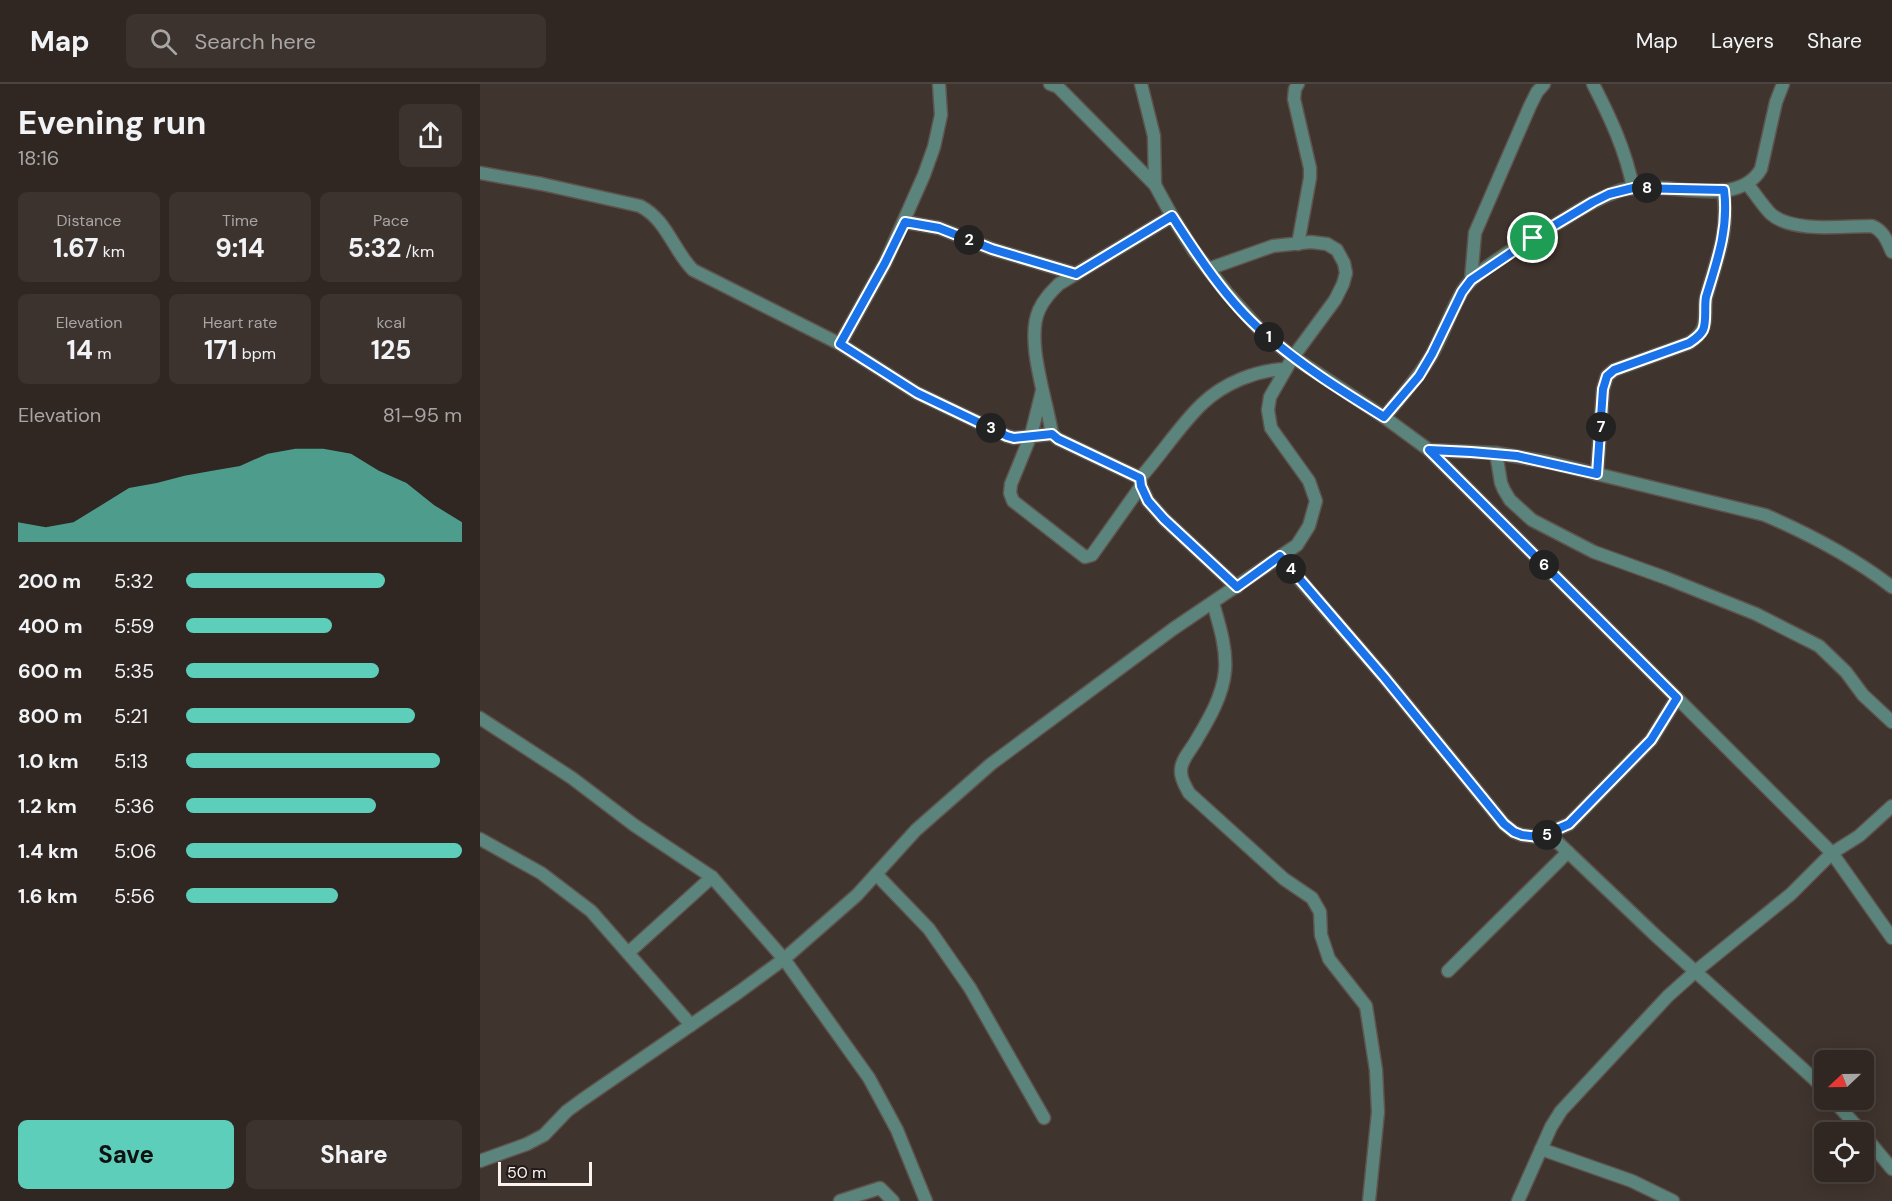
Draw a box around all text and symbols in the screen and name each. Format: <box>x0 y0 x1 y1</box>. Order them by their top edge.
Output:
search box <box>126 14 546 68</box>
text: Map <box>30 23 90 60</box>
icon: search <box>147 25 180 58</box>
text: Search here <box>195 27 316 56</box>
text: Map <box>1636 27 1678 55</box>
text: Layers <box>1711 27 1774 55</box>
text: Share <box>1807 27 1862 55</box>
text: Evening run <box>18 101 206 144</box>
button: share <box>399 104 462 167</box>
text: 18:16 <box>18 145 59 171</box>
pin: 8 <box>1632 173 1662 203</box>
text: 8 <box>1642 177 1652 198</box>
text: Distance <box>57 210 121 231</box>
text: Time <box>222 210 258 231</box>
text: Pace <box>373 210 409 231</box>
pin <box>1507 212 1558 263</box>
icon: arrive <box>1516 221 1549 254</box>
pin: 2 <box>954 225 984 255</box>
text: 2 <box>964 229 974 250</box>
text: 1.67 <box>53 231 98 265</box>
text: 9:14 <box>215 231 265 265</box>
text: 5:32 <box>348 231 401 265</box>
text: km <box>98 241 125 262</box>
text: /km <box>401 241 434 262</box>
text: Elevation <box>56 312 122 333</box>
text: Heart rate <box>203 312 277 333</box>
text: kcal <box>377 312 405 333</box>
pin: 1 <box>1254 322 1284 352</box>
text: 1 <box>1266 326 1272 347</box>
text: 14 <box>67 333 93 367</box>
text: 171 <box>204 333 237 367</box>
text: 125 <box>371 333 411 367</box>
text: m <box>93 343 111 364</box>
text: bpm <box>237 343 276 364</box>
text: Elevation <box>18 402 101 428</box>
text: 81–95 m <box>383 402 462 428</box>
pin: 7 <box>1586 412 1616 442</box>
pin: 3 <box>976 413 1006 443</box>
text: 7 <box>1597 416 1605 437</box>
text: 3 <box>986 417 996 438</box>
pin: 6 <box>1529 550 1559 580</box>
pin: 4 <box>1276 554 1306 584</box>
text: 6 <box>1539 554 1549 575</box>
text: 4 <box>1286 558 1296 579</box>
text: 200 m <box>18 568 81 594</box>
text: 5:32 <box>114 568 154 594</box>
text: 400 m <box>18 613 83 639</box>
text: 5:59 <box>114 613 154 639</box>
text: 600 m <box>18 658 82 684</box>
text: 5:35 <box>114 658 154 684</box>
text: 800 m <box>18 703 82 729</box>
text: 5:21 <box>114 703 148 729</box>
text: 1.0 km <box>18 748 79 774</box>
text: 5:13 <box>114 748 148 774</box>
text: 1.2 km <box>18 793 77 819</box>
text: 5:36 <box>114 793 155 819</box>
pin: 5 <box>1532 820 1562 850</box>
text: 5 <box>1542 824 1552 845</box>
text: 1.4 km <box>18 838 78 864</box>
text: 5:06 <box>114 838 156 864</box>
text: 1.6 km <box>18 883 77 909</box>
text: 5:56 <box>114 883 155 909</box>
north arrow <box>1814 1050 1874 1110</box>
map controls <box>1814 1050 1874 1182</box>
button: Save <box>18 1120 234 1189</box>
button: Share <box>246 1120 462 1189</box>
button: locate <box>1814 1122 1874 1182</box>
scale bar <box>498 1159 592 1186</box>
text: 50 m <box>507 1162 546 1183</box>

